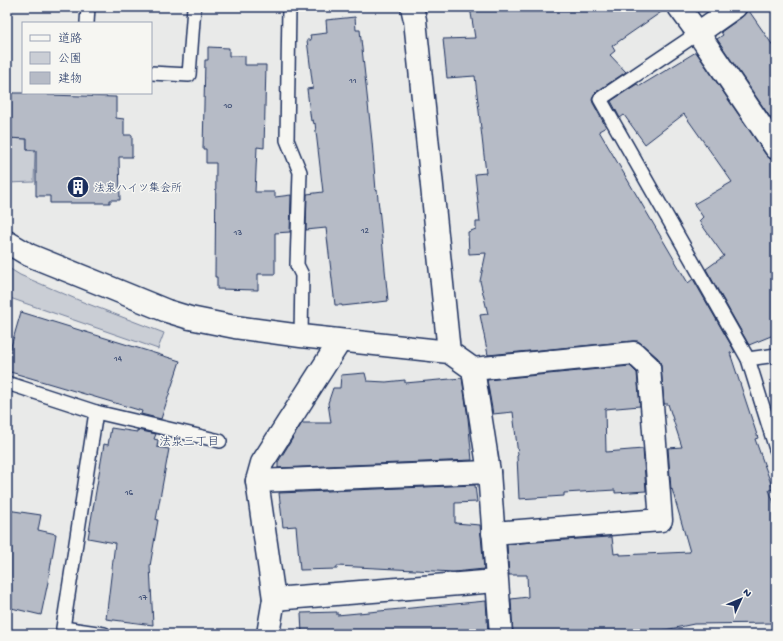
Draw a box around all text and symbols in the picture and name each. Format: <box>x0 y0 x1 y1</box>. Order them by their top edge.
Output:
legend <box>22 22 152 94</box>
text: 道路 <box>58 32 82 47</box>
text: 公園 <box>58 52 82 67</box>
text: 建物 <box>58 72 82 87</box>
house number: 11 <box>348 76 357 87</box>
house number: 10 <box>223 101 232 112</box>
building icon: 法泉ハイツ集会所 <box>65 174 91 200</box>
place label: 法泉ハイツ集会所 <box>94 182 182 195</box>
house number: 12 <box>360 226 370 237</box>
house number: 13 <box>233 228 242 239</box>
house number: 14 <box>113 354 123 365</box>
district label: 法泉三丁目 <box>159 435 219 450</box>
house number: 16 <box>124 488 134 499</box>
north arrow <box>721 579 761 619</box>
text: N <box>740 587 754 600</box>
house number: 17 <box>138 593 147 604</box>

